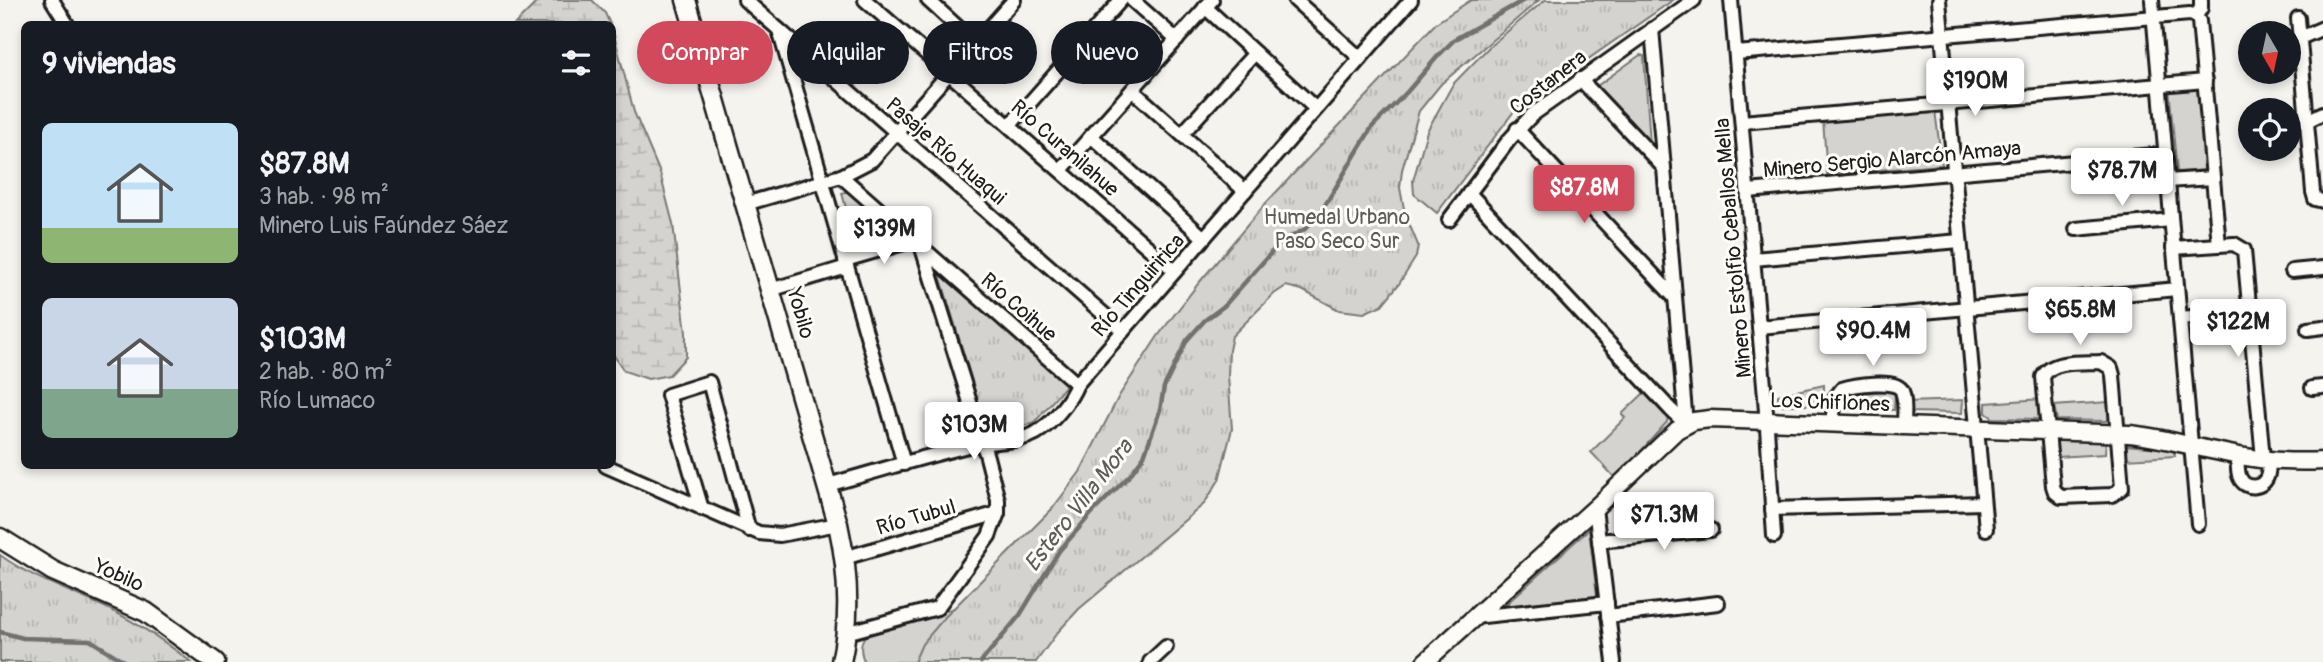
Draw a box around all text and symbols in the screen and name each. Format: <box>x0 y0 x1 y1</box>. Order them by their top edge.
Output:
chip: Comprar <box>637 21 773 84</box>
chip: Alquilar <box>787 21 909 84</box>
chip: Filtros <box>923 21 1037 84</box>
chip: Nuevo <box>1051 21 1163 84</box>
north arrow <box>2238 21 2301 84</box>
map controls <box>2238 21 2301 161</box>
icon: filters <box>557 44 595 82</box>
street label: Costanera <box>1504 44 1592 121</box>
text: 9 viviendas <box>42 45 176 82</box>
pin: $190M <box>1926 58 2024 118</box>
text: $190M <box>1942 66 2008 95</box>
street label: Pasaje Río Huaqui <box>880 92 1012 211</box>
street label: Río Curanilahue <box>1005 94 1125 203</box>
button: locate <box>2238 98 2301 161</box>
street label: Minero Estolfio Ceballos Mella <box>1709 117 1758 379</box>
street label: Minero Sergio Alarcón Amaya <box>1762 135 2022 184</box>
text: $87.8M <box>259 145 350 182</box>
pin: $78.7M <box>2065 148 2179 208</box>
icon: home <box>98 151 182 235</box>
text: $78.7M <box>2087 156 2157 185</box>
pin: $87.8M <box>1527 166 1641 225</box>
text: $87.8M <box>1549 173 1619 202</box>
text: 3 hab. · 98 m² <box>259 182 389 211</box>
park label: Humedal Urbano Paso Seco Sur <box>1264 204 1410 255</box>
pin: $139M <box>835 206 933 266</box>
text: Minero Luis Faúndez Sáez <box>259 211 508 240</box>
text: $139M <box>853 214 915 243</box>
street label: Río Tinguiririca <box>1086 228 1191 343</box>
street label: Río Coihue <box>975 267 1063 348</box>
street label: Yobilo <box>780 284 821 342</box>
pin: $65.8M <box>2023 288 2137 347</box>
text: $65.8M <box>2044 295 2116 324</box>
pin: $122M <box>2189 300 2287 359</box>
text: $122M <box>2206 307 2270 336</box>
pin: $90.4M <box>1816 308 1930 368</box>
text: $90.4M <box>1836 316 1910 345</box>
text: $103M <box>259 320 346 357</box>
icon: home <box>98 326 182 410</box>
text: 2 hab. · 80 m² <box>259 357 393 386</box>
text: Río Lumaco <box>259 386 375 415</box>
street label: Los Chiflones <box>1770 387 1891 418</box>
pin: $103M <box>925 402 1023 462</box>
text: $103M <box>941 410 1007 439</box>
water label: Estero Villa Mora <box>1018 432 1140 577</box>
pin: $71.3M <box>1607 492 1721 552</box>
street label: Río Tubul <box>873 493 959 542</box>
text: $71.3M <box>1630 500 1698 529</box>
street label: Yobilo <box>89 552 148 598</box>

